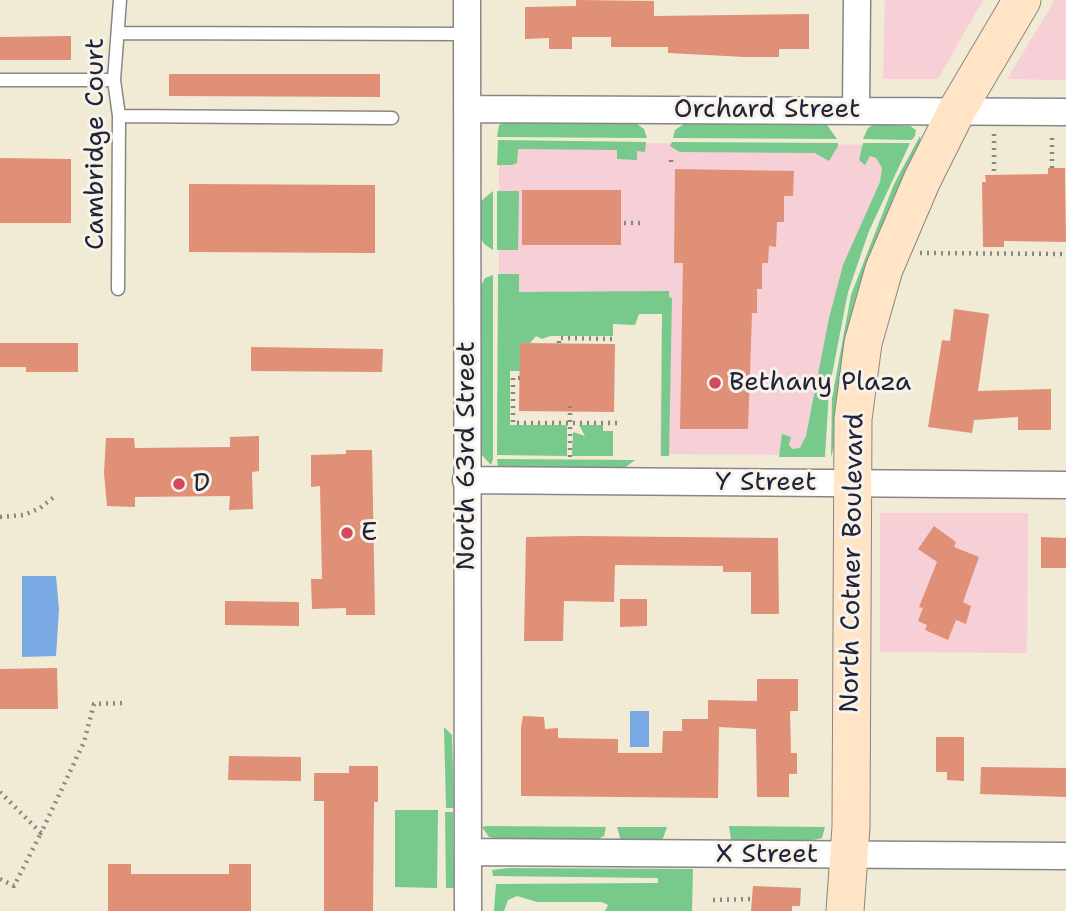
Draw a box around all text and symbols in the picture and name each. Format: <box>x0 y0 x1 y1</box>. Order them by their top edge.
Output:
street label: Cambridge Court <box>80 38 112 250</box>
street label: Orchard Street <box>674 94 860 126</box>
street label: North 63rd Street <box>451 341 483 571</box>
place label: Bethany Plaza <box>729 367 911 399</box>
marker: Bethany Plaza <box>707 375 723 391</box>
street label: North Cotner Boulevard <box>835 413 871 713</box>
street label: Y Street <box>716 467 816 499</box>
place label: D <box>193 468 210 500</box>
marker: D <box>171 476 187 492</box>
place label: E <box>361 517 377 549</box>
marker: E <box>339 525 355 541</box>
street label: X Street <box>716 839 818 871</box>

